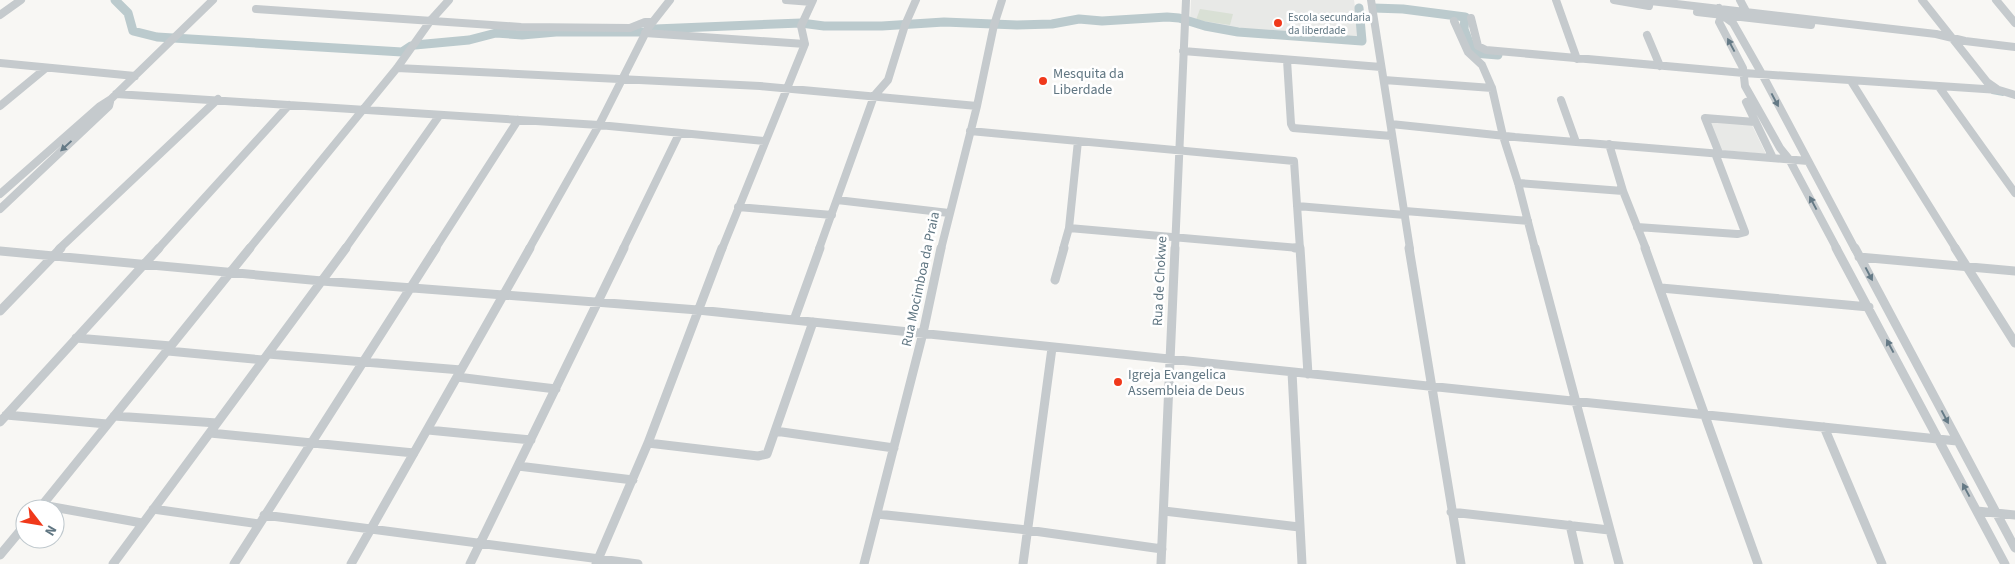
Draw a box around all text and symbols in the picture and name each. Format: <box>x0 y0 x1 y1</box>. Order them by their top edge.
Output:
place label: Escola secundaria da liberdade <box>1288 10 1371 38</box>
marker: Escola secundaria da liberdade <box>1272 17 1284 29</box>
one-way arrow <box>1727 38 1735 52</box>
place label: Mesquita da Liberdade <box>1053 64 1124 100</box>
marker: Mesquita da Liberdade <box>1037 75 1049 87</box>
one-way arrow <box>1771 92 1779 107</box>
one-way arrow <box>61 140 73 152</box>
one-way arrow <box>1809 196 1817 211</box>
street label: Rua Mocimboa da Praia <box>897 210 945 348</box>
street label: Rua de Chokwe <box>1148 236 1172 327</box>
one-way arrow <box>1864 267 1873 281</box>
one-way arrow <box>1886 339 1894 354</box>
place label: Igreja Evangelica Assembleia de Deus <box>1128 365 1244 401</box>
marker: Igreja Evangelica Assembleia de Deus <box>1112 376 1124 388</box>
one-way arrow <box>1941 410 1949 425</box>
one-way arrow <box>1962 483 1970 497</box>
north arrow <box>15 499 65 549</box>
text: N <box>39 521 61 539</box>

